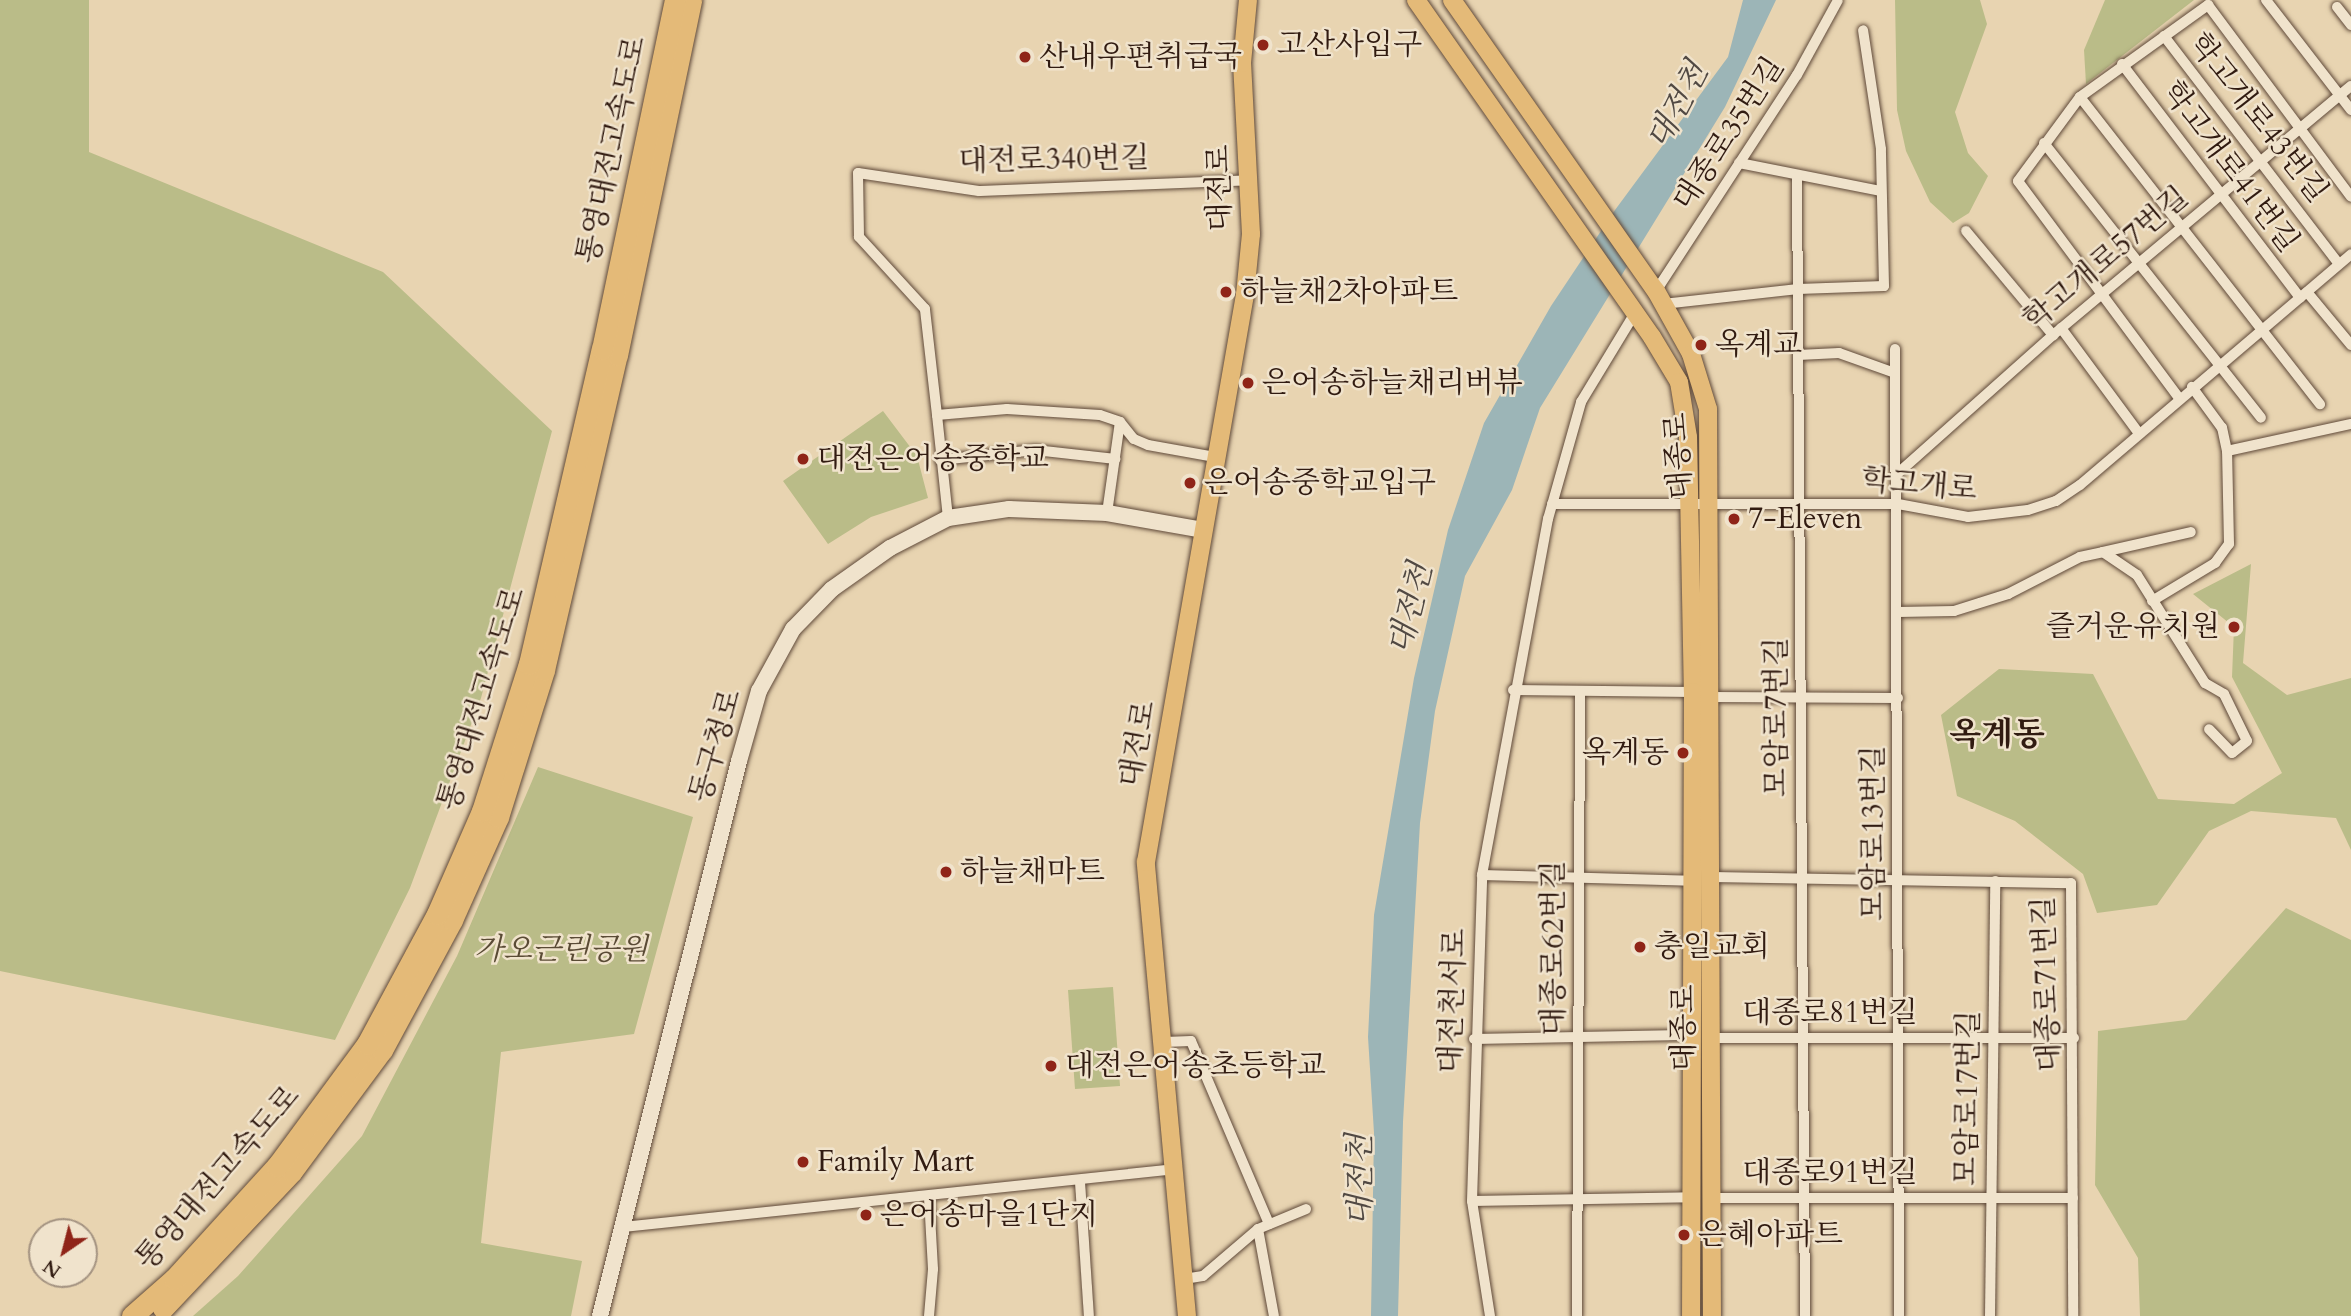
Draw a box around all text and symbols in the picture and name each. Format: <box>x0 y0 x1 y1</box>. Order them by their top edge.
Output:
street label: 학고개로43번길 <box>2181 26 2335 210</box>
place label: 고산사입구 <box>1277 27 1422 63</box>
street label: 통영대전고속도로 <box>570 33 654 267</box>
marker: 고산사입구 <box>1255 37 1271 53</box>
place label: 산내우편취급국 <box>1039 39 1242 75</box>
marker: 산내우편취급국 <box>1017 49 1033 65</box>
street label: 대종로35번길 <box>1666 51 1792 217</box>
water label: 대전천 <box>1639 56 1717 156</box>
street label: 학고개로41번길 <box>2154 74 2306 260</box>
street label: 대전로340번길 <box>958 140 1150 180</box>
street label: 대전로 <box>1201 144 1239 232</box>
street label: 학고개로57번길 <box>2016 179 2196 339</box>
place label: 하늘채2차아파트 <box>1240 274 1458 310</box>
marker: 하늘채2차아파트 <box>1218 284 1234 300</box>
place label: 옥계교 <box>1715 327 1802 363</box>
marker: 옥계교 <box>1693 337 1709 353</box>
place label: 은어송하늘채리버뷰 <box>1262 365 1523 401</box>
marker: 은어송하늘채리버뷰 <box>1240 375 1256 391</box>
street label: 대종로 <box>1658 411 1700 501</box>
place label: 대전은어송중학교 <box>817 441 1049 477</box>
marker: 대전은어송중학교 <box>795 451 811 467</box>
street label: 학고개로 <box>1860 462 1978 508</box>
place label: 은어송중학교입구 <box>1204 465 1436 501</box>
marker: 은어송중학교입구 <box>1182 475 1198 491</box>
place label: 7-Eleven <box>1748 501 1862 537</box>
marker: 7-Eleven <box>1726 511 1742 527</box>
water label: 대전천 <box>1381 559 1441 659</box>
street label: 통영대전고속도로 <box>431 583 533 815</box>
place label: 즐거운유치원 <box>2046 609 2220 645</box>
marker: 즐거운유치원 <box>2226 619 2242 635</box>
street label: 모암로7번길 <box>1759 637 1795 797</box>
street label: 동구청로 <box>683 685 749 807</box>
street label: 대전로 <box>1113 698 1163 790</box>
district label: 옥계동 <box>1949 715 2045 755</box>
place label: 옥계동 <box>1582 735 1669 771</box>
marker: 옥계동 <box>1675 745 1691 761</box>
street label: 모암로13번길 <box>1856 745 1892 921</box>
place label: 하늘채마트 <box>960 854 1105 890</box>
street label: 대종로62번길 <box>1536 860 1572 1036</box>
marker: 하늘채마트 <box>938 864 954 880</box>
street label: 대종로71번길 <box>2026 896 2068 1072</box>
street label: 대전천서로 <box>1432 928 1474 1074</box>
place label: 충일교회 <box>1654 929 1770 965</box>
park label: 가오근린공원 <box>474 932 648 968</box>
marker: 충일교회 <box>1632 939 1648 955</box>
street label: 대종로 <box>1666 985 1702 1071</box>
street label: 대종로81번길 <box>1742 995 1918 1031</box>
street label: 모암로17번길 <box>1948 1010 1988 1186</box>
place label: 대전은어송초등학교 <box>1065 1048 1326 1084</box>
marker: 대전은어송초등학교 <box>1043 1058 1059 1074</box>
street label: 통영대전고속도로 <box>128 1079 308 1277</box>
water label: 대전천 <box>1341 1134 1379 1226</box>
place label: Family Mart <box>817 1144 974 1180</box>
marker: Family Mart <box>795 1154 811 1170</box>
street label: 대종로91번길 <box>1742 1155 1918 1191</box>
place label: 은어송마을1단지 <box>880 1197 1098 1233</box>
marker: 은어송마을1단지 <box>858 1207 874 1223</box>
place label: 은혜아파트 <box>1698 1217 1843 1253</box>
north arrow <box>28 1218 98 1288</box>
marker: 은혜아파트 <box>1676 1227 1692 1243</box>
text: N <box>38 1253 66 1284</box>

